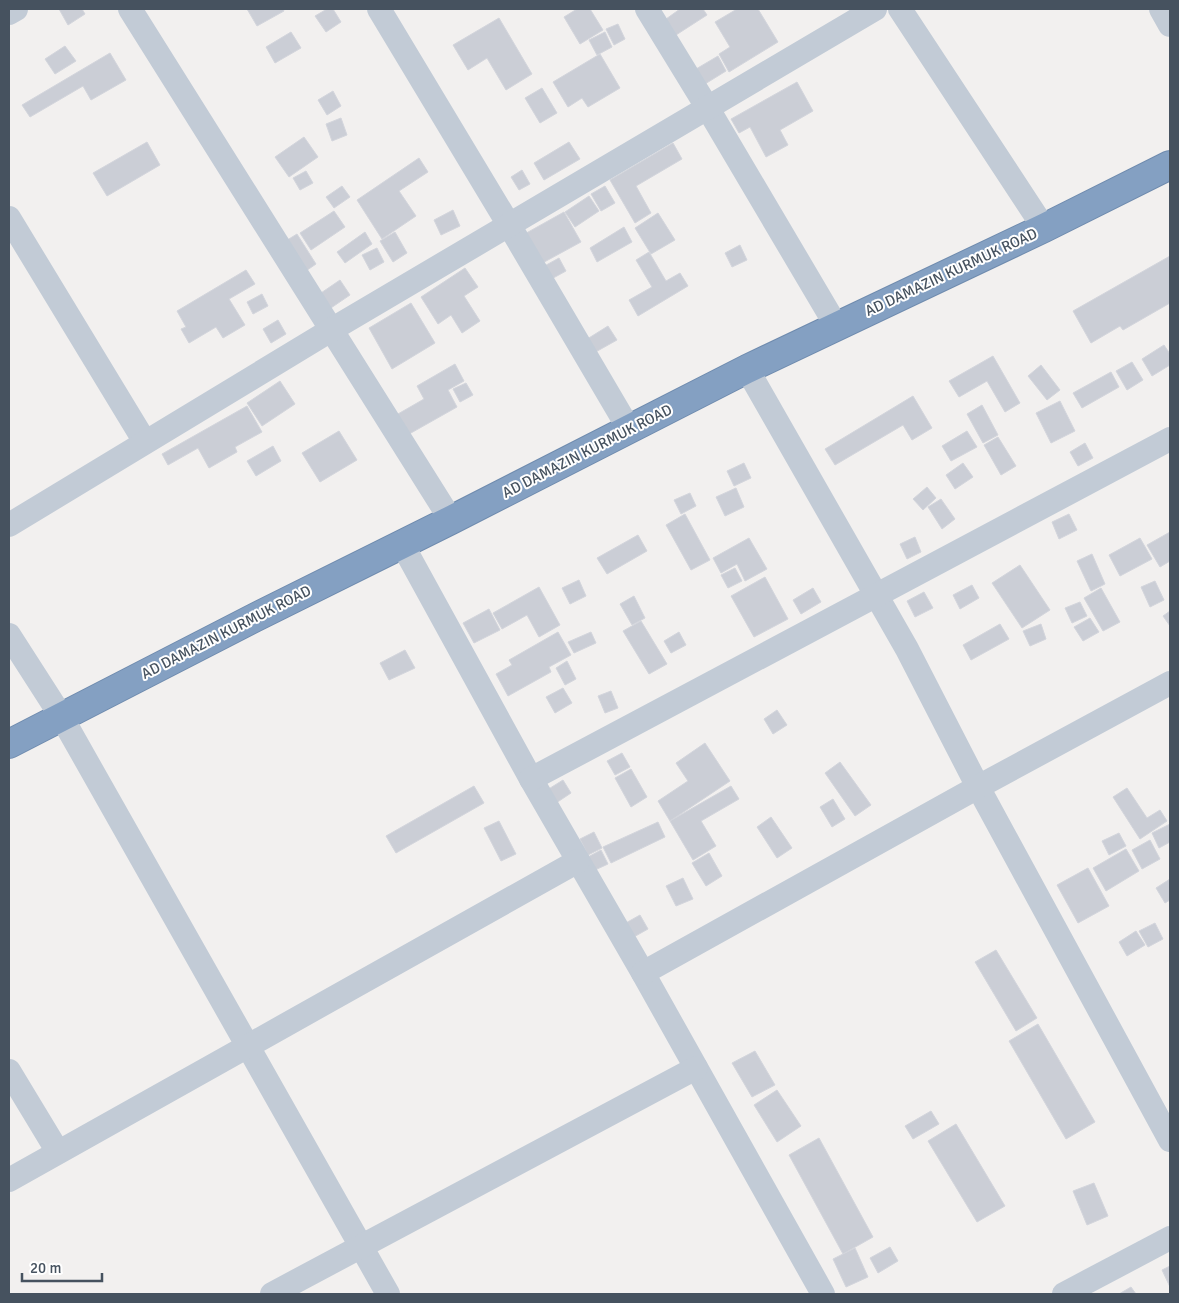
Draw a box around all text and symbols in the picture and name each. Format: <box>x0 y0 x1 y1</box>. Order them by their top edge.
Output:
street label: AD DAMAZIN KURMUK ROAD <box>862 224 1040 320</box>
street label: AD DAMAZIN KURMUK ROAD <box>499 400 675 502</box>
street label: AD DAMAZIN KURMUK ROAD <box>138 581 314 683</box>
scale bar <box>22 1250 102 1282</box>
text: 20 m <box>30 1259 61 1277</box>

